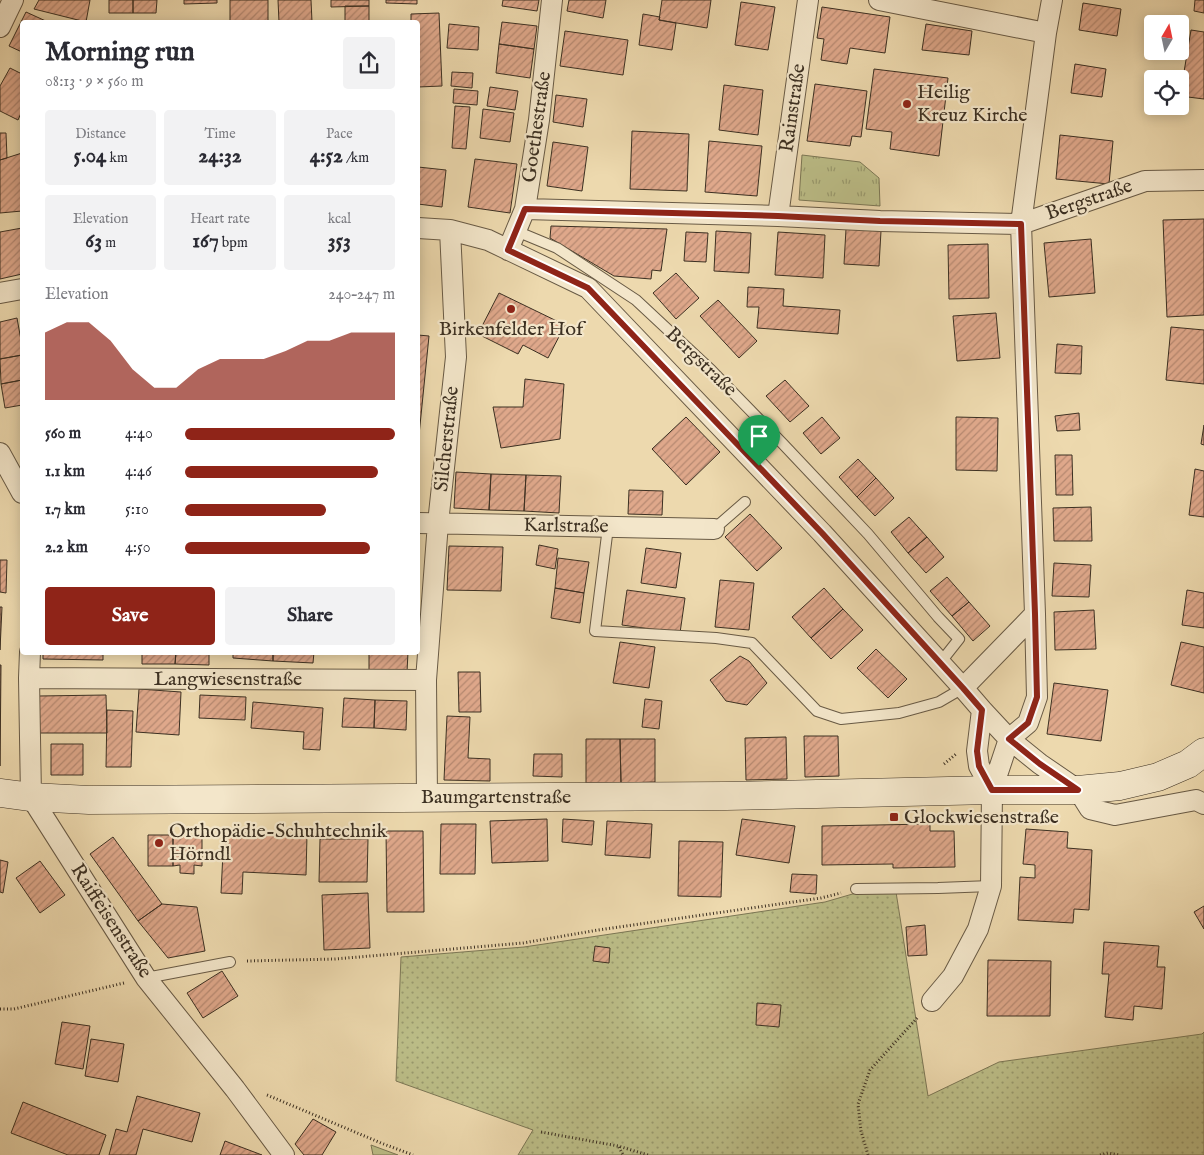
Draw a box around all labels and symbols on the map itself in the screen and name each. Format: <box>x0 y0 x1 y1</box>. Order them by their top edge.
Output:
north arrow <box>1144 15 1189 60</box>
street label: Rainstraße <box>774 62 812 154</box>
street label: Goethestraße <box>517 70 557 184</box>
place label: Heilig Kreuz Kirche <box>917 80 1028 128</box>
marker: Heilig Kreuz Kirche <box>901 98 913 110</box>
street label: Bergstraße <box>1042 174 1136 226</box>
marker: Birkenfelder Hof <box>505 303 517 315</box>
place label: Birkenfelder Hof <box>439 317 587 342</box>
street label: Bergstraße <box>660 322 742 402</box>
street label: Silcherstraße <box>429 385 465 493</box>
pin <box>738 415 780 466</box>
street label: Karlstraße <box>523 513 609 539</box>
street label: Langwiesenstraße <box>154 667 302 692</box>
street label: Baumgartenstraße <box>421 785 571 810</box>
place label: Glockwiesenstraße <box>904 805 1059 830</box>
marker: Glockwiesenstraße <box>888 811 900 823</box>
place label: Orthopädie-Schuhtechnik Hörndl <box>169 819 388 867</box>
marker: Orthopädie-Schuhtechnik Hörndl <box>153 837 165 849</box>
street label: Raiffeisenstraße <box>65 859 157 983</box>

